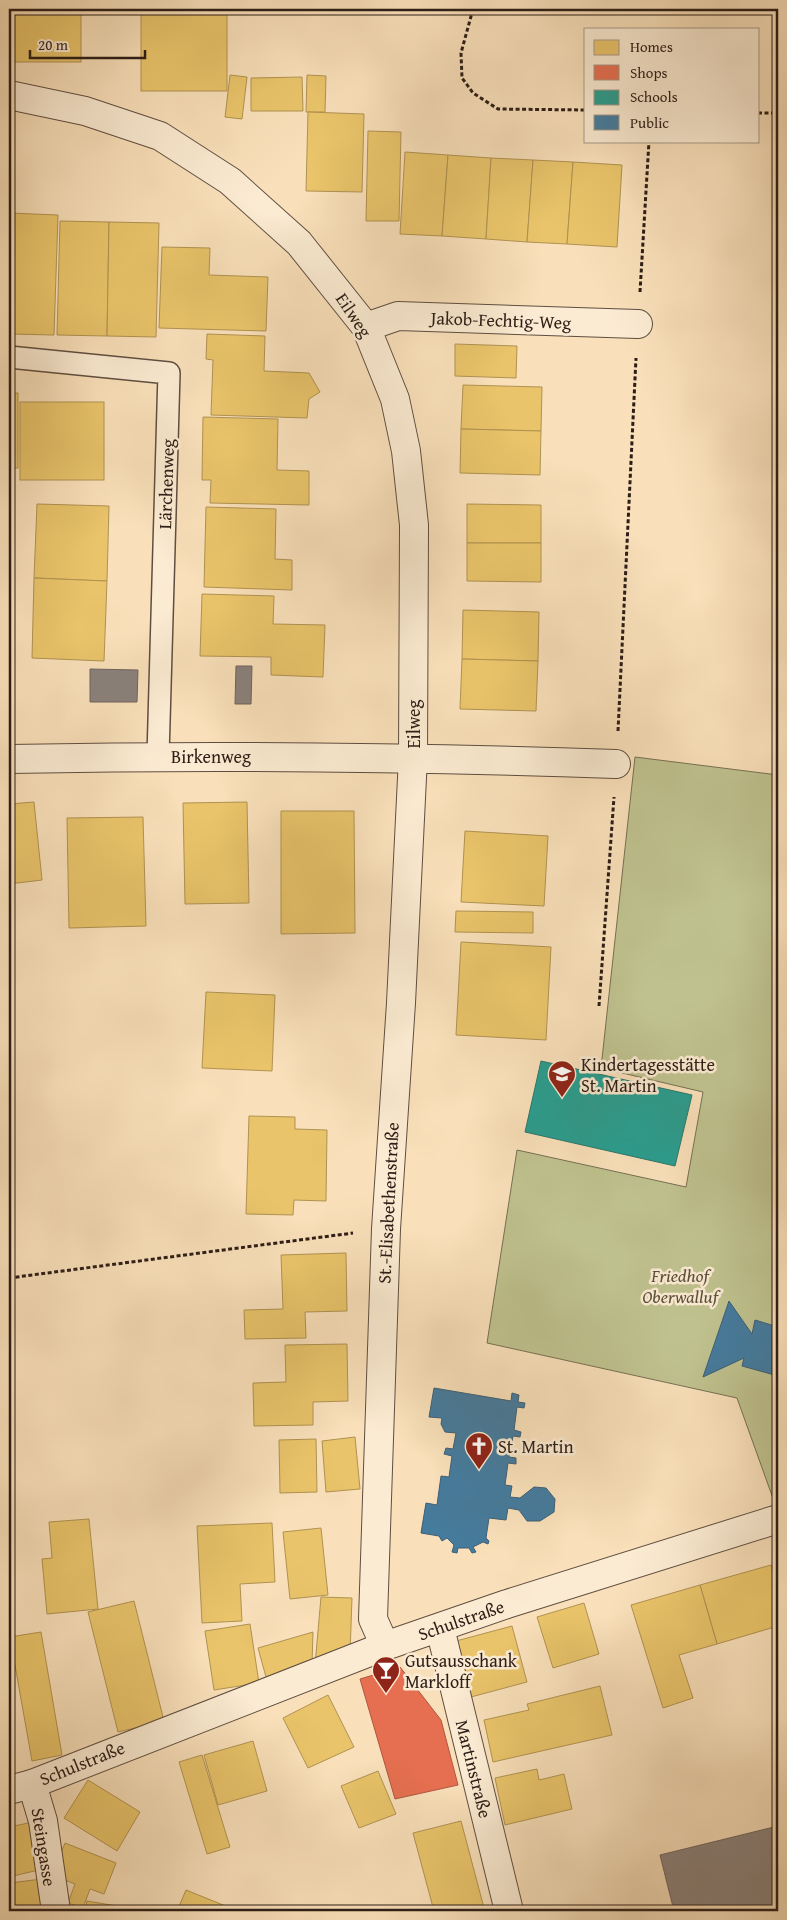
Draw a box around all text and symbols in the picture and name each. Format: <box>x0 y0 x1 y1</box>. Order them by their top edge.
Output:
scale bar <box>30 28 145 60</box>
legend <box>584 28 760 142</box>
text: 20 m <box>38 34 69 55</box>
text: Homes <box>630 36 673 57</box>
text: Shops <box>630 62 667 83</box>
text: Schools <box>630 86 678 107</box>
text: Public <box>630 112 669 133</box>
street label: Eilweg <box>329 287 379 343</box>
street label: Jakob-Fechtig-Weg <box>428 304 572 336</box>
street label: Lärchenweg <box>151 438 181 530</box>
street label: Eilweg <box>400 699 427 749</box>
street label: Birkenweg <box>171 743 251 770</box>
place label: Kindertagesstätte St. Martin <box>581 1051 715 1099</box>
school or university icon: Kindertagesstätte St. Martin <box>547 1059 577 1098</box>
street label: St.-Elisabethenstraße <box>370 1122 406 1284</box>
park label: Friedhof Oberwalluf <box>642 1262 722 1310</box>
church icon: St. Martin <box>464 1431 494 1470</box>
place label: St. Martin <box>498 1433 574 1460</box>
street label: Schulstraße <box>414 1593 508 1647</box>
place label: Gutsausschank Markloff <box>405 1647 518 1695</box>
bar icon: Gutsausschank Markloff <box>371 1655 401 1694</box>
street label: Martinstraße <box>449 1717 499 1821</box>
street label: Schulstraße <box>35 1734 129 1792</box>
street label: Steingasse <box>24 1806 64 1888</box>

